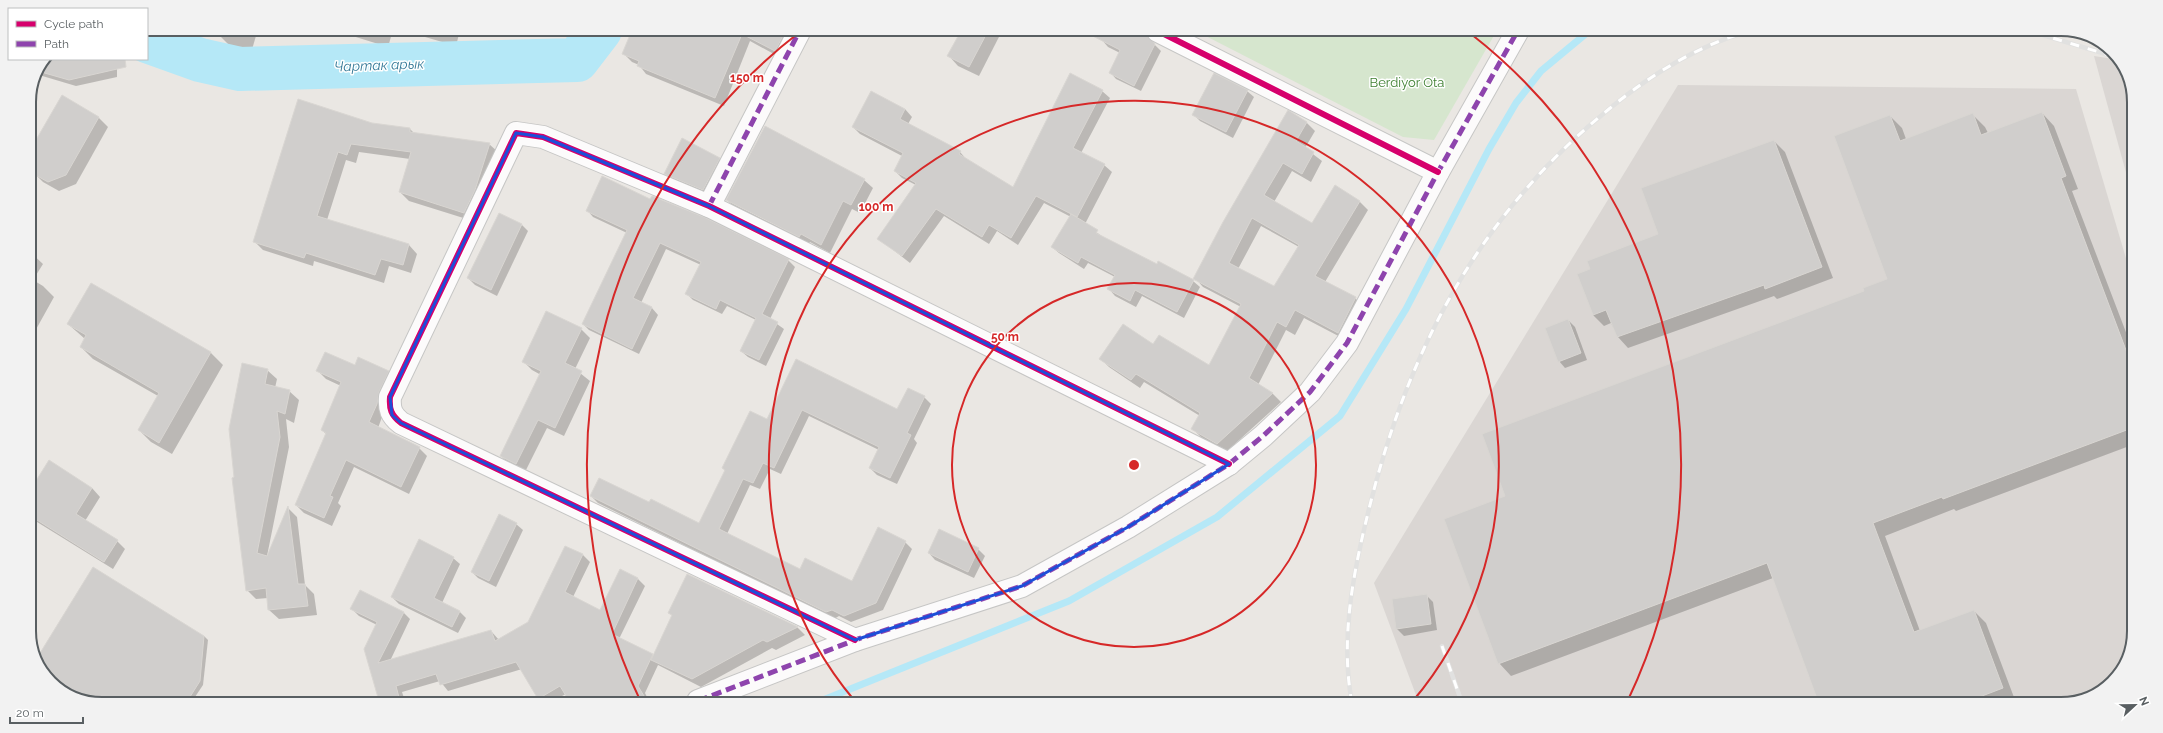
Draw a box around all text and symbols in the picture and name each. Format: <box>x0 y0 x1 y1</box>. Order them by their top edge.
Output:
legend <box>8 8 148 60</box>
text: Cycle path <box>44 17 103 31</box>
text: Path <box>44 37 69 51</box>
water label: Чартак арык <box>334 55 424 75</box>
text: 150 m <box>730 71 764 85</box>
park label: Berdiyor Ota <box>1370 75 1444 90</box>
text: 100 m <box>859 200 893 214</box>
text: 50 m <box>991 330 1019 344</box>
centre of rings <box>1127 458 1141 472</box>
north arrow <box>2115 685 2155 725</box>
text: N <box>2136 695 2151 708</box>
scale bar <box>10 699 83 725</box>
text: 20 m <box>16 706 44 720</box>

